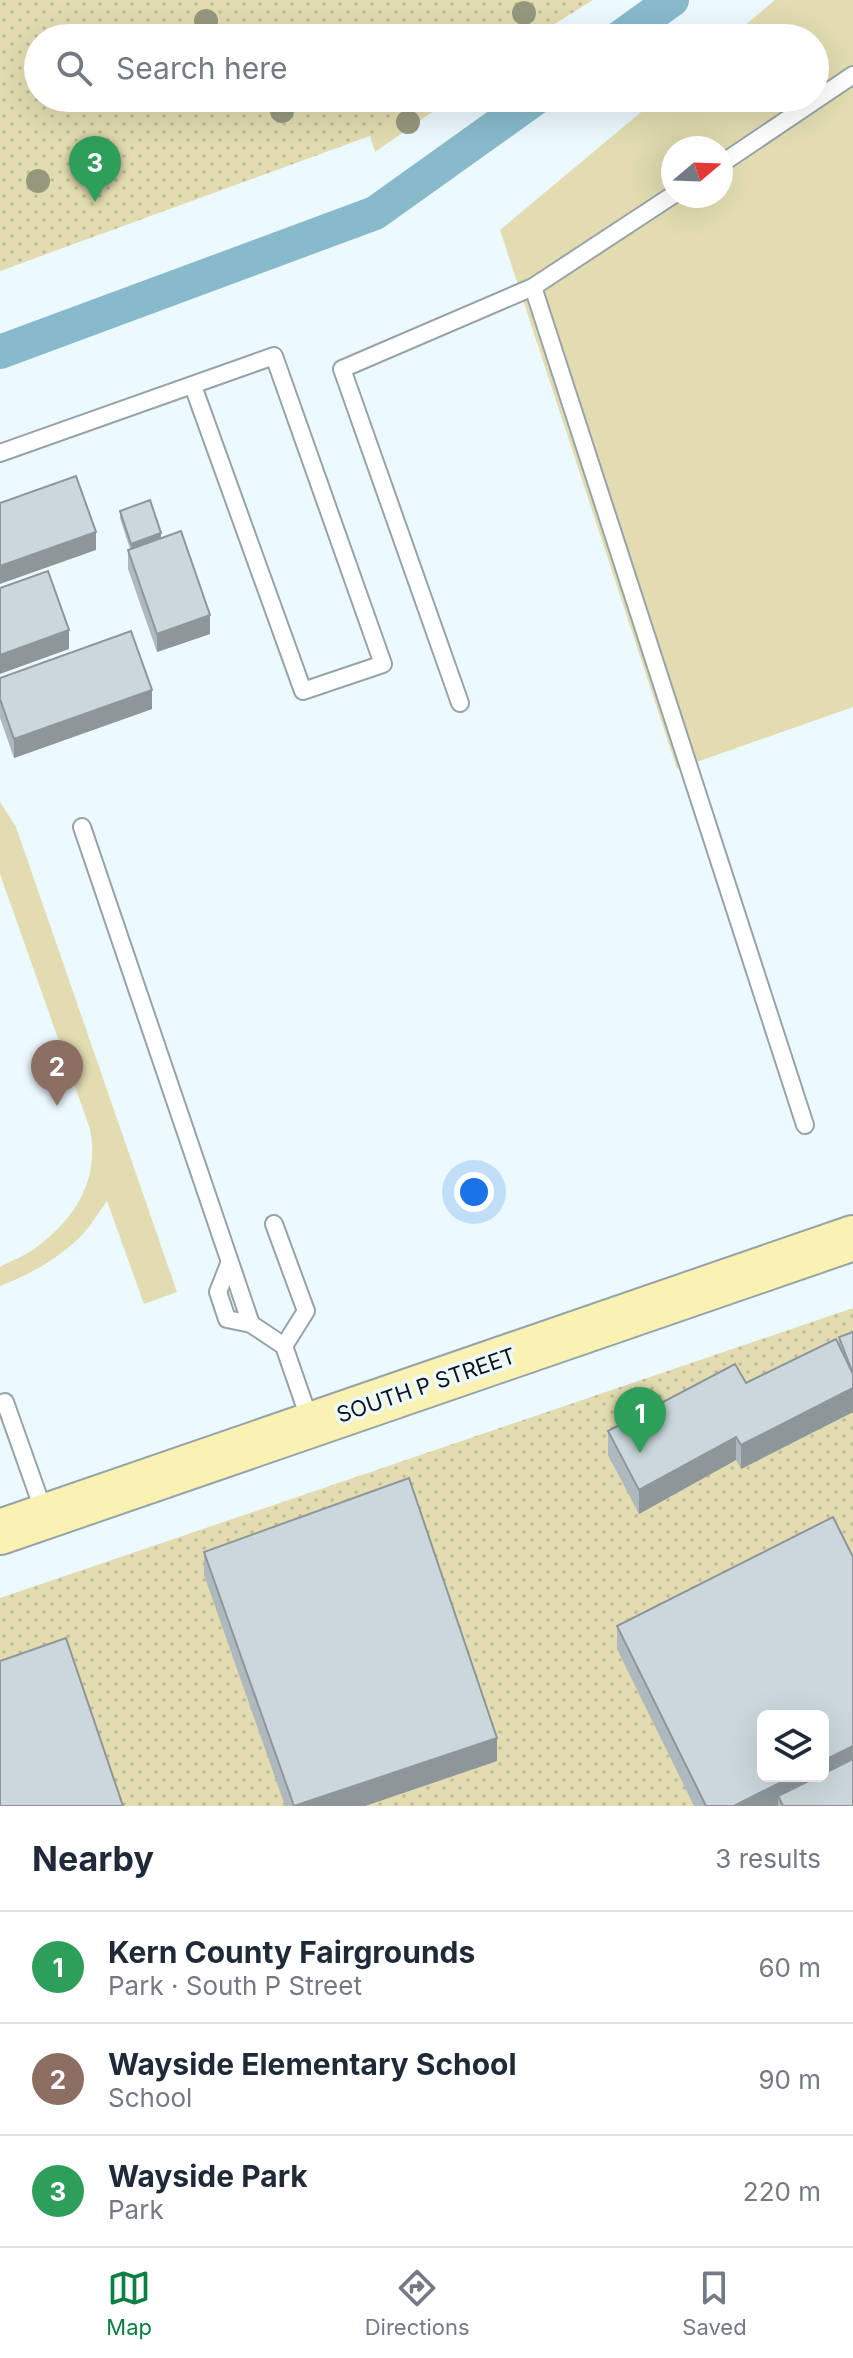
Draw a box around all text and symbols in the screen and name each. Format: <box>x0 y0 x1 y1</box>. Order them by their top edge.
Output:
search box <box>24 24 829 112</box>
icon: search <box>52 46 96 90</box>
text: Search here <box>116 50 288 86</box>
pin: 3 <box>69 136 121 202</box>
north arrow <box>661 136 733 208</box>
pin: 2 <box>31 1040 83 1106</box>
your location <box>454 1172 494 1212</box>
street label: SOUTH P STREET <box>333 1342 519 1428</box>
pin: 1 <box>614 1387 666 1453</box>
map controls <box>757 1710 829 1782</box>
button: layers <box>757 1710 829 1782</box>
text: Nearby <box>32 1838 154 1879</box>
text: 3 results <box>715 1843 821 1874</box>
text: Kern County Fairgrounds <box>108 1934 475 1970</box>
text: 1 <box>52 1952 64 1983</box>
text: 60 m <box>758 1952 821 1983</box>
text: Park · South P Street <box>108 1970 362 2001</box>
text: Wayside Elementary School <box>108 2046 517 2082</box>
text: 2 <box>50 2064 66 2095</box>
text: 90 m <box>758 2064 821 2095</box>
text: School <box>108 2082 192 2113</box>
text: Wayside Park <box>108 2158 308 2194</box>
text: 3 <box>50 2176 66 2207</box>
text: 220 m <box>743 2176 821 2207</box>
text: Park <box>108 2194 164 2225</box>
tab: Map <box>106 2266 152 2340</box>
tab: Directions <box>365 2266 470 2340</box>
tab: Saved <box>682 2266 747 2340</box>

